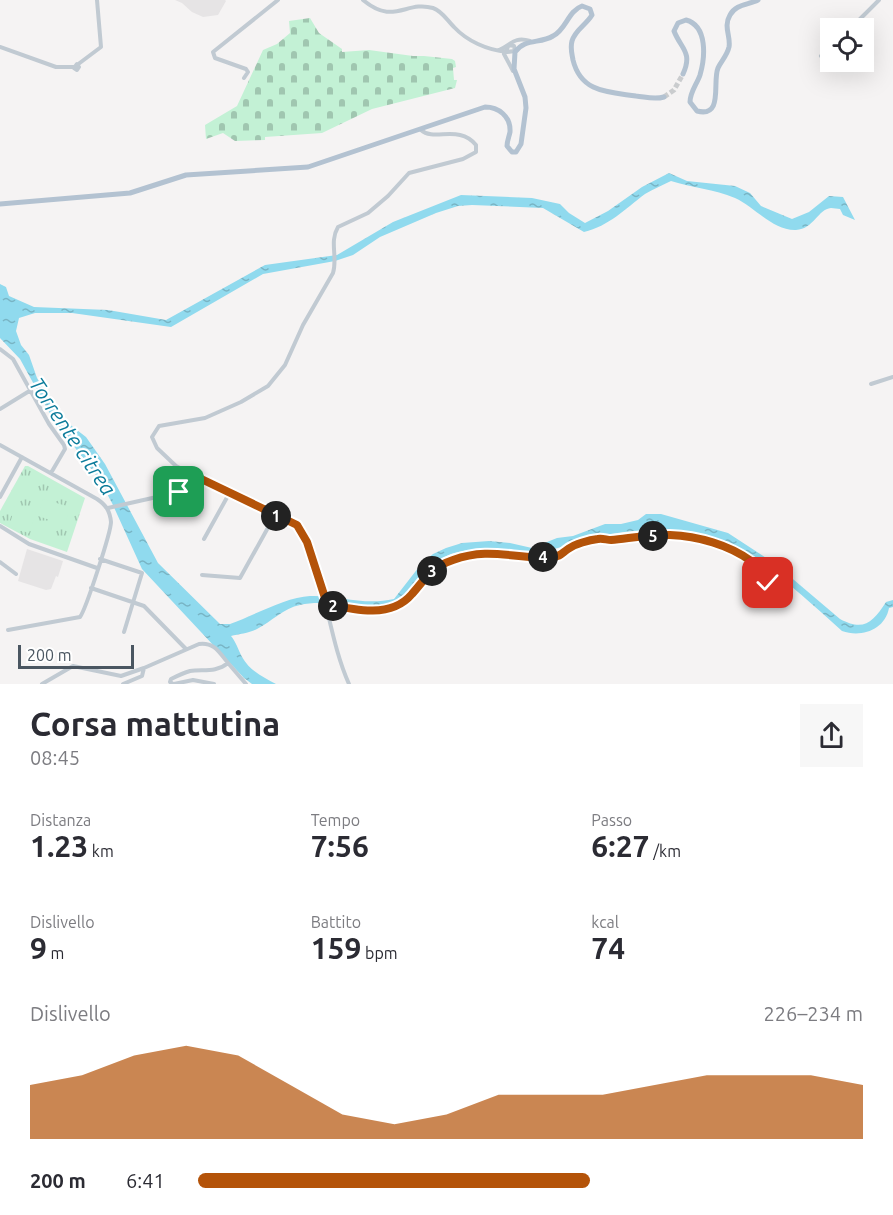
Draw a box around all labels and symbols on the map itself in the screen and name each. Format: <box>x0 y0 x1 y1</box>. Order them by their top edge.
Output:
water label: Torrente citrea <box>25 373 121 499</box>
pin <box>153 466 204 517</box>
pin: 1 <box>261 501 291 531</box>
pin: 5 <box>638 521 668 551</box>
pin: 4 <box>528 542 558 572</box>
pin: 3 <box>417 556 447 586</box>
pin <box>742 557 793 608</box>
pin: 2 <box>318 591 348 621</box>
scale bar <box>18 642 134 670</box>

